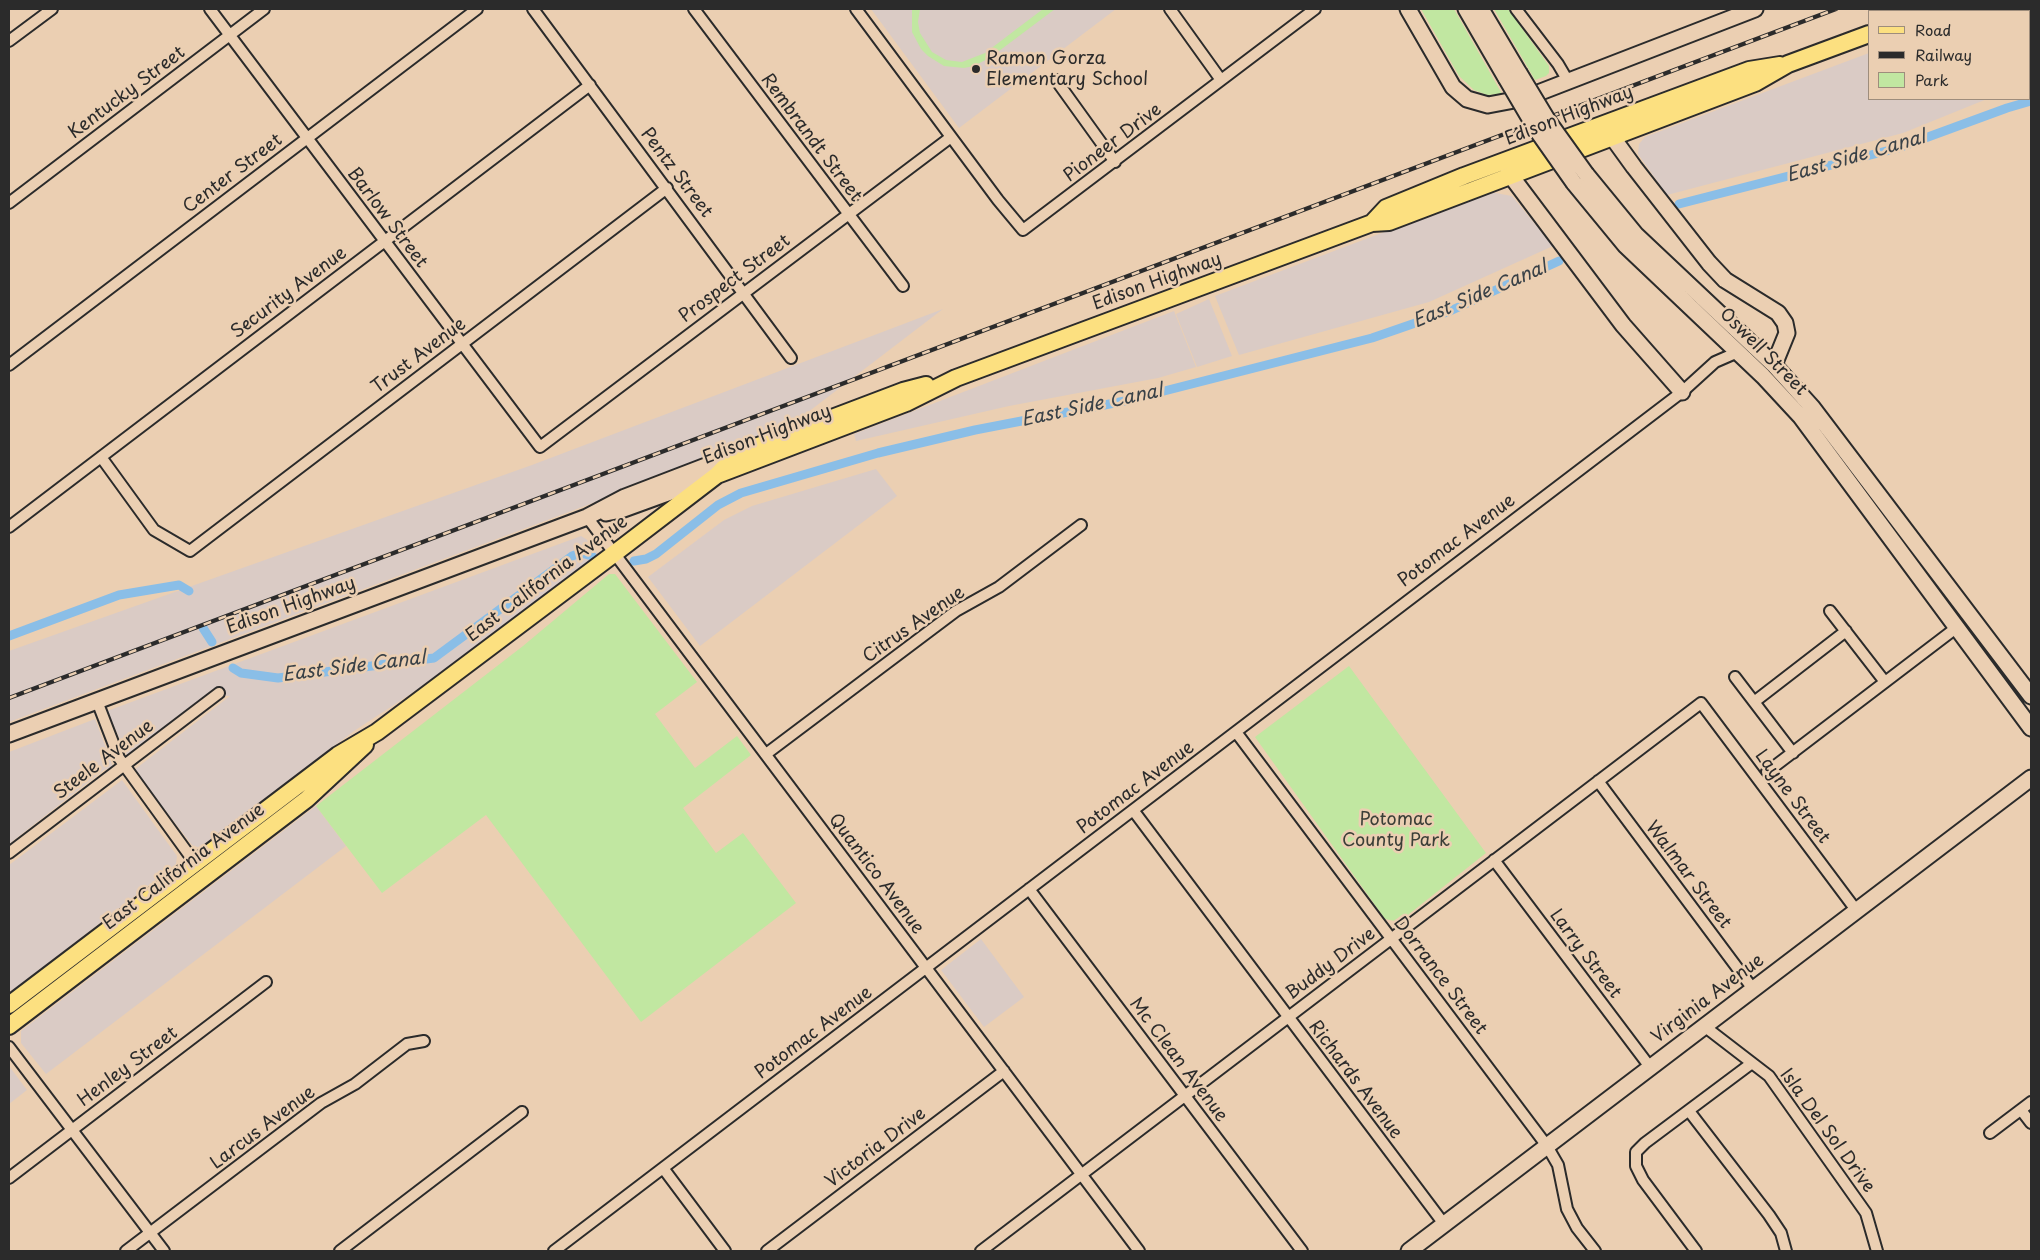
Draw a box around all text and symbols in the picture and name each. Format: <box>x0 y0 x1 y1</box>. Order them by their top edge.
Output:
legend <box>1868 10 2030 100</box>
text: Road <box>1915 18 1951 41</box>
street label: Kentucky Street <box>64 42 190 144</box>
text: Railway <box>1915 43 1972 66</box>
place label: Ramon Gorza Elementary School <box>986 48 1148 90</box>
marker: Ramon Gorza Elementary School <box>970 63 982 75</box>
text: Park <box>1915 68 1949 91</box>
street label: Rembrandt Street <box>756 70 866 206</box>
street label: Edison Highway <box>1502 82 1636 150</box>
street label: Pioneer Drive <box>1060 99 1166 187</box>
street label: Pentz Street <box>635 124 717 222</box>
water label: East Side Canal <box>1784 126 1928 188</box>
street label: Center Street <box>179 130 287 218</box>
street label: Barlow Street <box>342 164 432 272</box>
street label: Prospect Street <box>675 230 795 328</box>
street label: Security Avenue <box>227 242 351 344</box>
street label: Edison Highway <box>1090 249 1224 315</box>
water label: East Side Canal <box>1409 256 1551 334</box>
street label: Oswell Street <box>1715 304 1811 400</box>
street label: Trust Avenue <box>368 314 470 398</box>
water label: East Side Canal <box>1019 380 1165 432</box>
street label: Edison Highway <box>700 401 834 469</box>
street label: Potomac Avenue <box>1394 490 1520 592</box>
street label: East California Avenue <box>462 511 632 647</box>
street label: Edison Highway <box>224 573 358 639</box>
street label: Citrus Avenue <box>859 582 969 668</box>
water label: East Side Canal <box>281 647 427 687</box>
street label: Steele Avenue <box>50 716 158 804</box>
street label: Potomac Avenue <box>1073 737 1199 839</box>
street label: Layne Street <box>1750 746 1834 848</box>
street label: East California Avenue <box>99 799 269 935</box>
street label: Quantico Avenue <box>824 809 928 939</box>
park label: Potomac County Park <box>1342 809 1450 852</box>
street label: Walmar Street <box>1640 817 1736 933</box>
street label: Larry Street <box>1545 905 1625 1003</box>
street label: Dorrance Street <box>1389 913 1491 1039</box>
street label: Buddy Drive <box>1282 923 1380 1005</box>
street label: Virginia Avenue <box>1648 950 1768 1048</box>
street label: Potomac Avenue <box>751 982 877 1084</box>
street label: Mc Clean Avenue <box>1124 994 1232 1126</box>
street label: Richards Avenue <box>1303 1017 1407 1143</box>
street label: Henley Street <box>74 1022 182 1112</box>
street label: Isla Del Sol Drive <box>1775 1065 1879 1197</box>
street label: Larcus Avenue <box>206 1082 320 1174</box>
street label: Victoria Drive <box>822 1103 930 1193</box>

